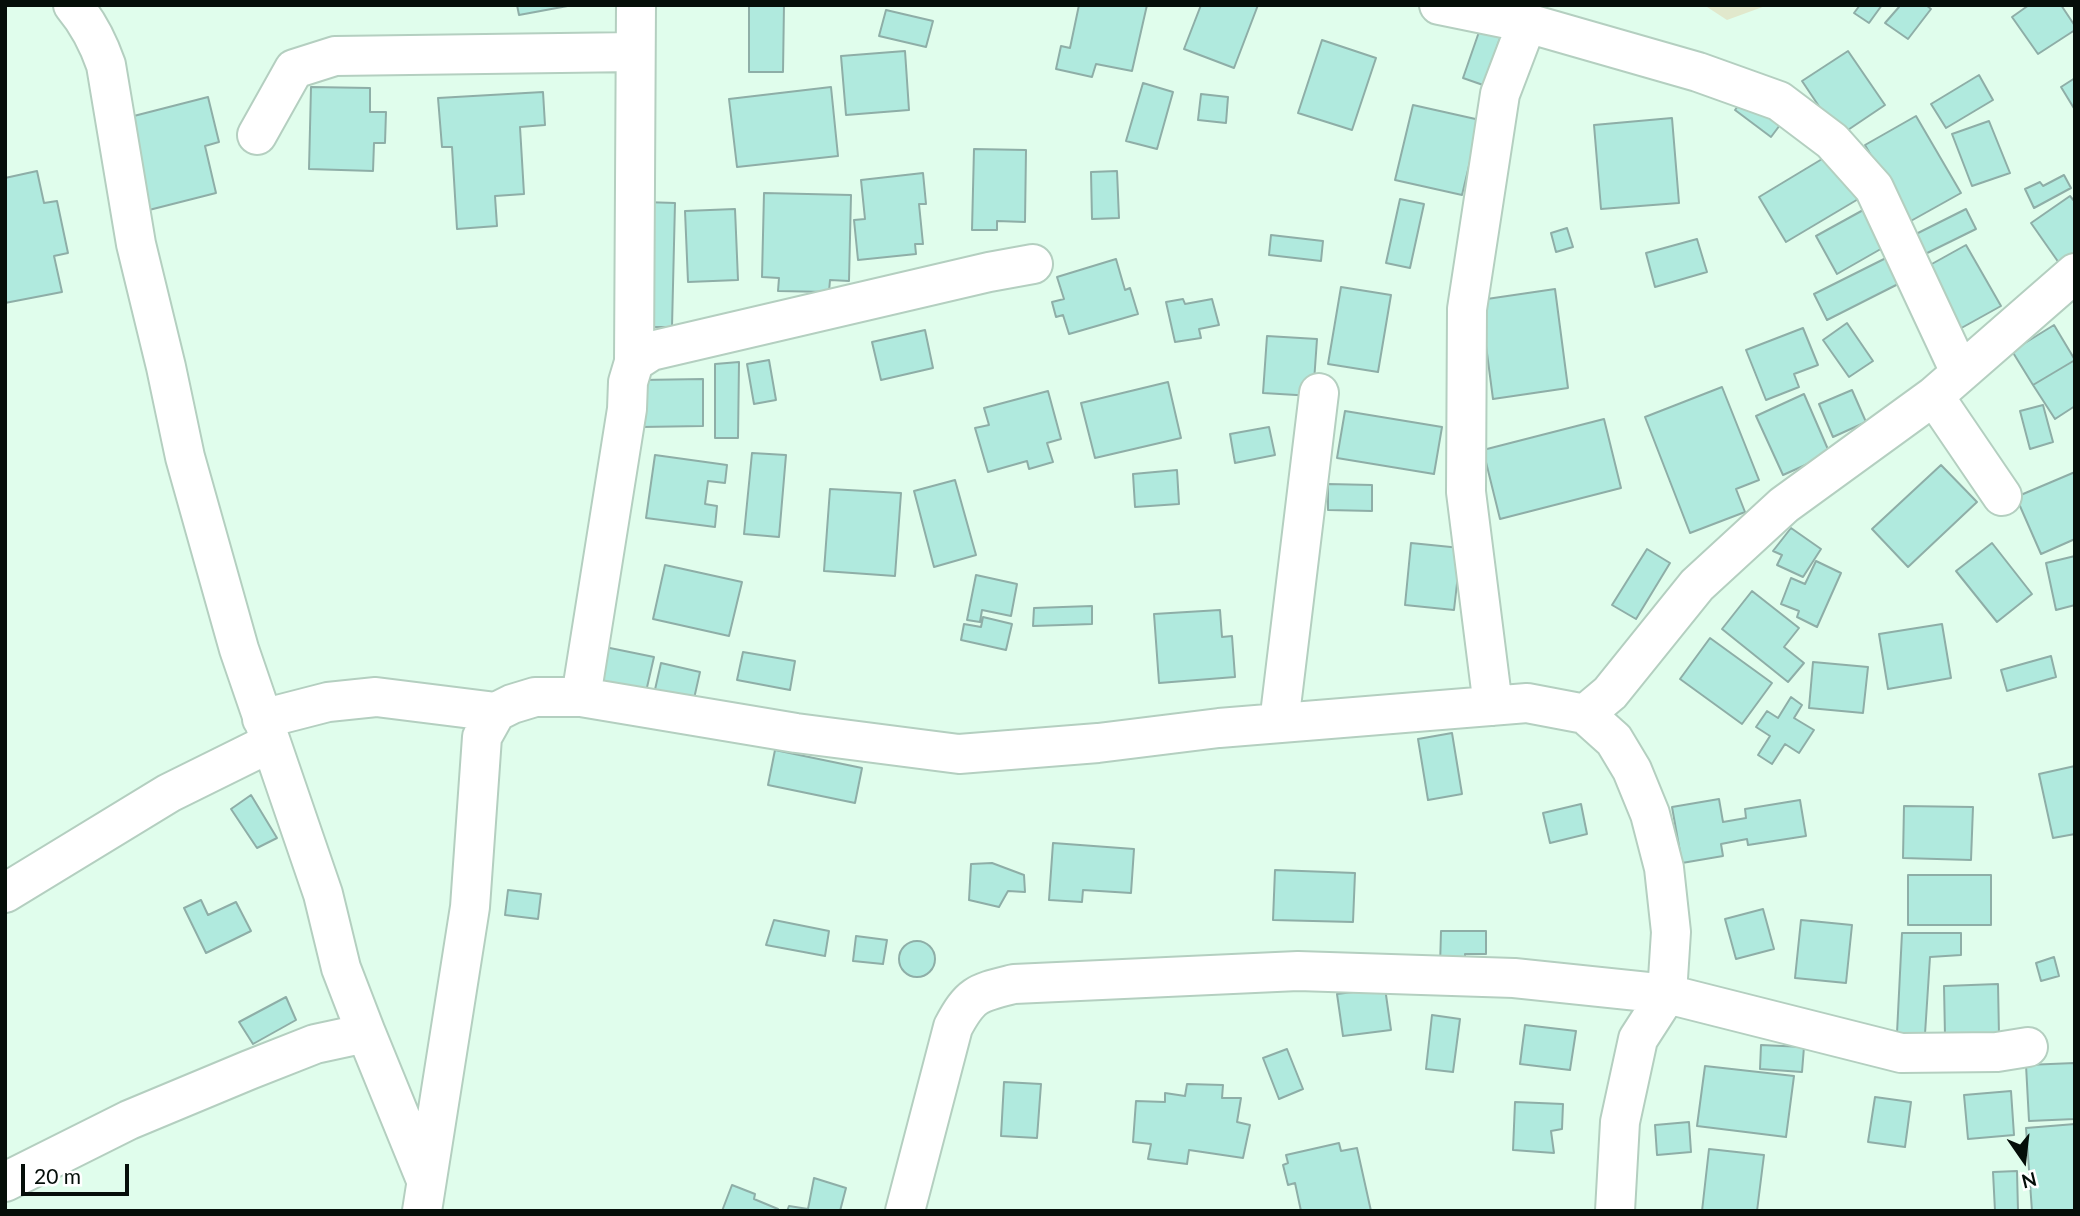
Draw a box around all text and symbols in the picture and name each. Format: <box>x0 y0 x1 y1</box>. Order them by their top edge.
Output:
north arrow <box>1989 1125 2059 1195</box>
scale bar <box>24 1150 133 1194</box>
text: 20 m <box>34 1163 81 1188</box>
text: N <box>2019 1168 2039 1194</box>

